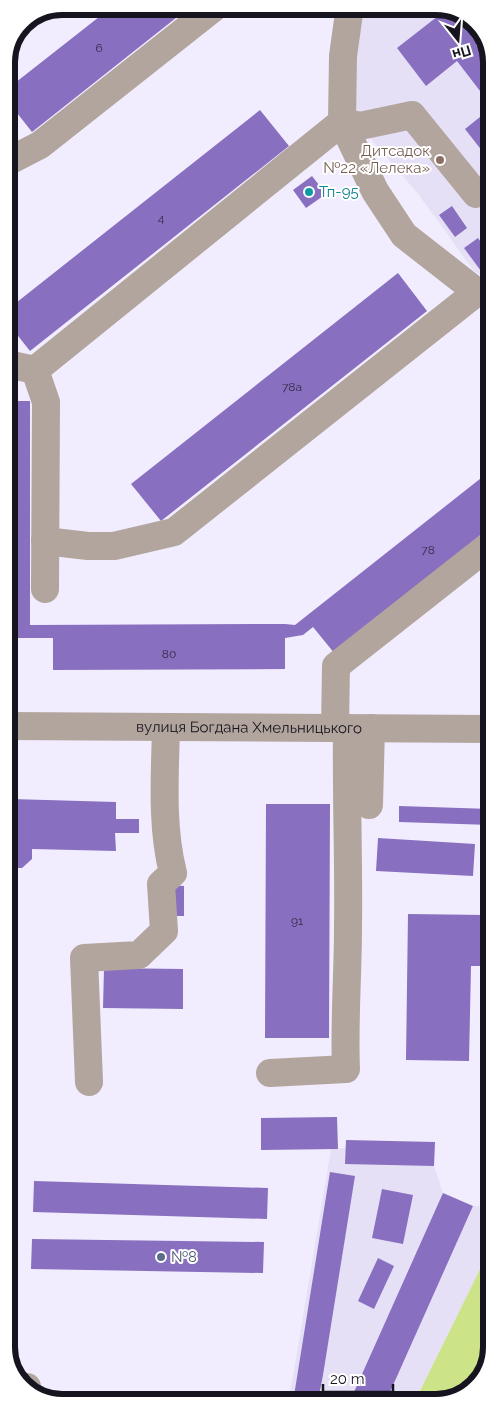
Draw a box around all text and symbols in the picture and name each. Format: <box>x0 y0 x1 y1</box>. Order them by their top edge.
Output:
north arrow <box>433 15 483 65</box>
house number: 6 <box>95 41 103 55</box>
text: Пн <box>451 42 473 63</box>
place label: Дитсадок №22 «Лелека» <box>323 142 430 177</box>
marker: Дитсадок №22 «Лелека» <box>434 154 446 166</box>
place label: Тп-95 <box>319 183 359 201</box>
marker: Тп-95 <box>303 186 315 198</box>
house number: 4 <box>158 211 165 225</box>
house number: 78а <box>282 380 302 394</box>
house number: 78 <box>421 543 435 557</box>
house number: 80 <box>162 647 176 661</box>
street label: вулиця Богдана Хмельницького <box>136 718 362 737</box>
house number: 91 <box>291 914 303 928</box>
place label: №8 <box>171 1248 197 1266</box>
marker: №8 <box>155 1251 167 1263</box>
scale bar <box>323 1362 393 1394</box>
text: 20 m <box>330 1370 365 1388</box>

